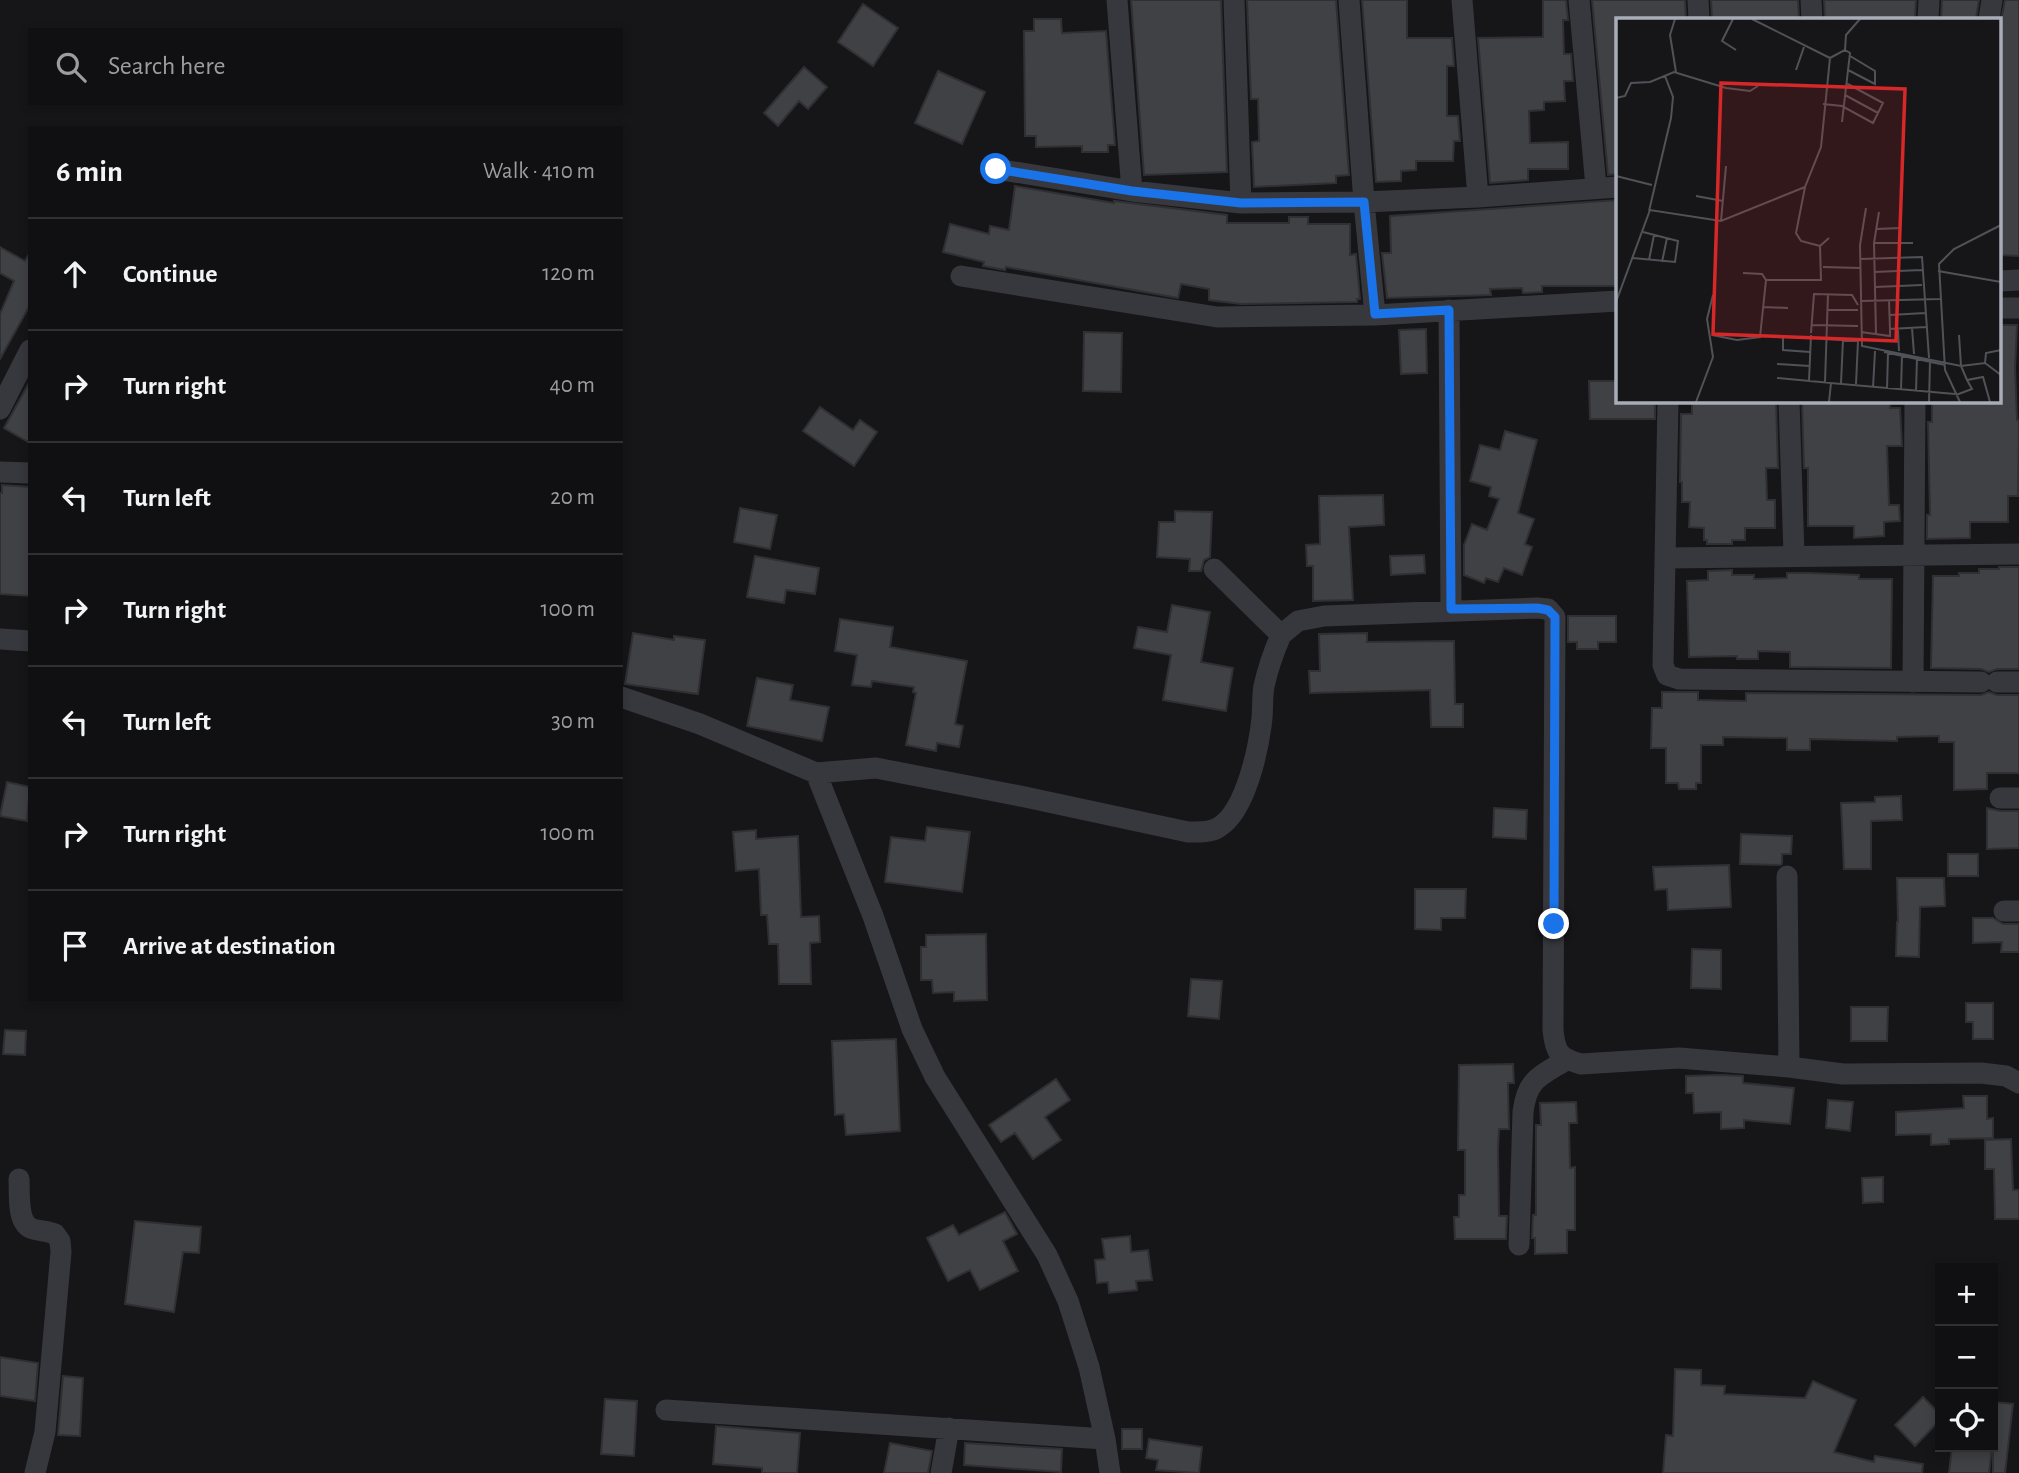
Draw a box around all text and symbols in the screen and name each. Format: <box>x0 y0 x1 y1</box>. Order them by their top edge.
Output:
inset map <box>1616 18 2002 402</box>
search box <box>28 28 623 105</box>
icon: search <box>52 48 90 86</box>
text: Search here <box>108 53 226 79</box>
route start <box>980 153 1011 184</box>
text: 6 min <box>56 157 123 187</box>
text: Walk · 410 m <box>483 160 595 183</box>
icon: ahead <box>56 255 94 293</box>
text: Continue <box>123 261 218 287</box>
text: 120 m <box>542 262 595 285</box>
icon: right <box>56 367 94 405</box>
text: Turn right <box>123 373 226 399</box>
text: 40 m <box>550 374 595 397</box>
icon: left <box>56 479 94 517</box>
text: Turn left <box>123 485 211 511</box>
text: 20 m <box>550 486 595 509</box>
icon: right <box>56 591 94 629</box>
text: Turn right <box>123 597 226 623</box>
text: 100 m <box>541 598 595 621</box>
icon: left <box>56 703 94 741</box>
text: Turn left <box>123 709 211 735</box>
text: 30 m <box>551 710 595 733</box>
icon: right <box>56 815 94 853</box>
text: Turn right <box>123 821 226 847</box>
text: 100 m <box>541 822 595 845</box>
route end <box>1538 908 1569 939</box>
icon: arrive <box>56 927 94 965</box>
text: Arrive at destination <box>123 933 336 959</box>
map controls <box>1935 1263 1998 1452</box>
button: + <box>1935 1263 1998 1326</box>
button: − <box>1935 1326 1998 1389</box>
button: locate <box>1935 1389 1998 1452</box>

